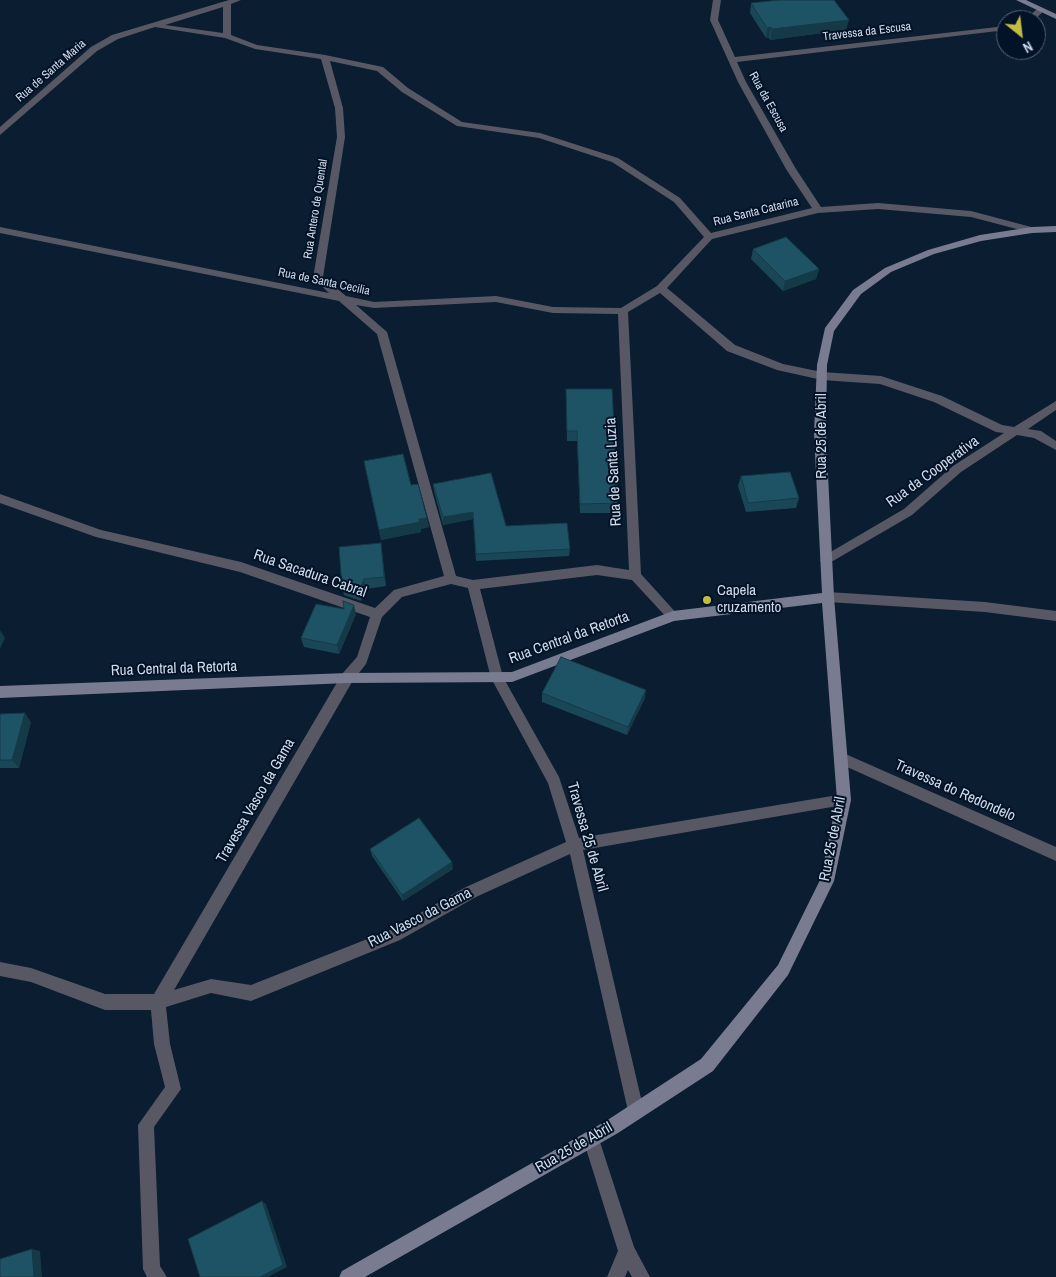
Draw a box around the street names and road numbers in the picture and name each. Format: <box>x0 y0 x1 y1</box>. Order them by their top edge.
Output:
street label: Travessa da Escusa <box>822 19 912 45</box>
street label: Rua de Santa Maria <box>13 37 89 105</box>
street label: Rua da Escusa <box>746 69 790 135</box>
street label: Rua Antero de Quental <box>301 158 331 260</box>
street label: Rua Santa Catarina <box>712 194 800 230</box>
street label: Rua de Santa Cecilia <box>277 265 371 299</box>
street label: Rua 25 de Abril <box>813 393 831 479</box>
street label: Rua de Santa Luzia <box>602 417 626 527</box>
street label: Rua da Cooperativa <box>883 432 983 512</box>
street label: Rua Sacadura Cabral <box>251 546 369 602</box>
street label: Rua Central da Retorta <box>506 608 632 668</box>
street label: Rua Central da Retorta <box>110 658 238 680</box>
street label: Travessa Vasco da Gama <box>213 736 299 866</box>
street label: Travessa do Redondelo <box>892 756 1018 826</box>
street label: Travessa 25 de Abril <box>563 780 611 894</box>
street label: Rua 25 de Abril <box>816 795 850 883</box>
street label: Rua Vasco da Gama <box>365 884 475 952</box>
street label: Rua 25 de Abril <box>532 1119 616 1177</box>

